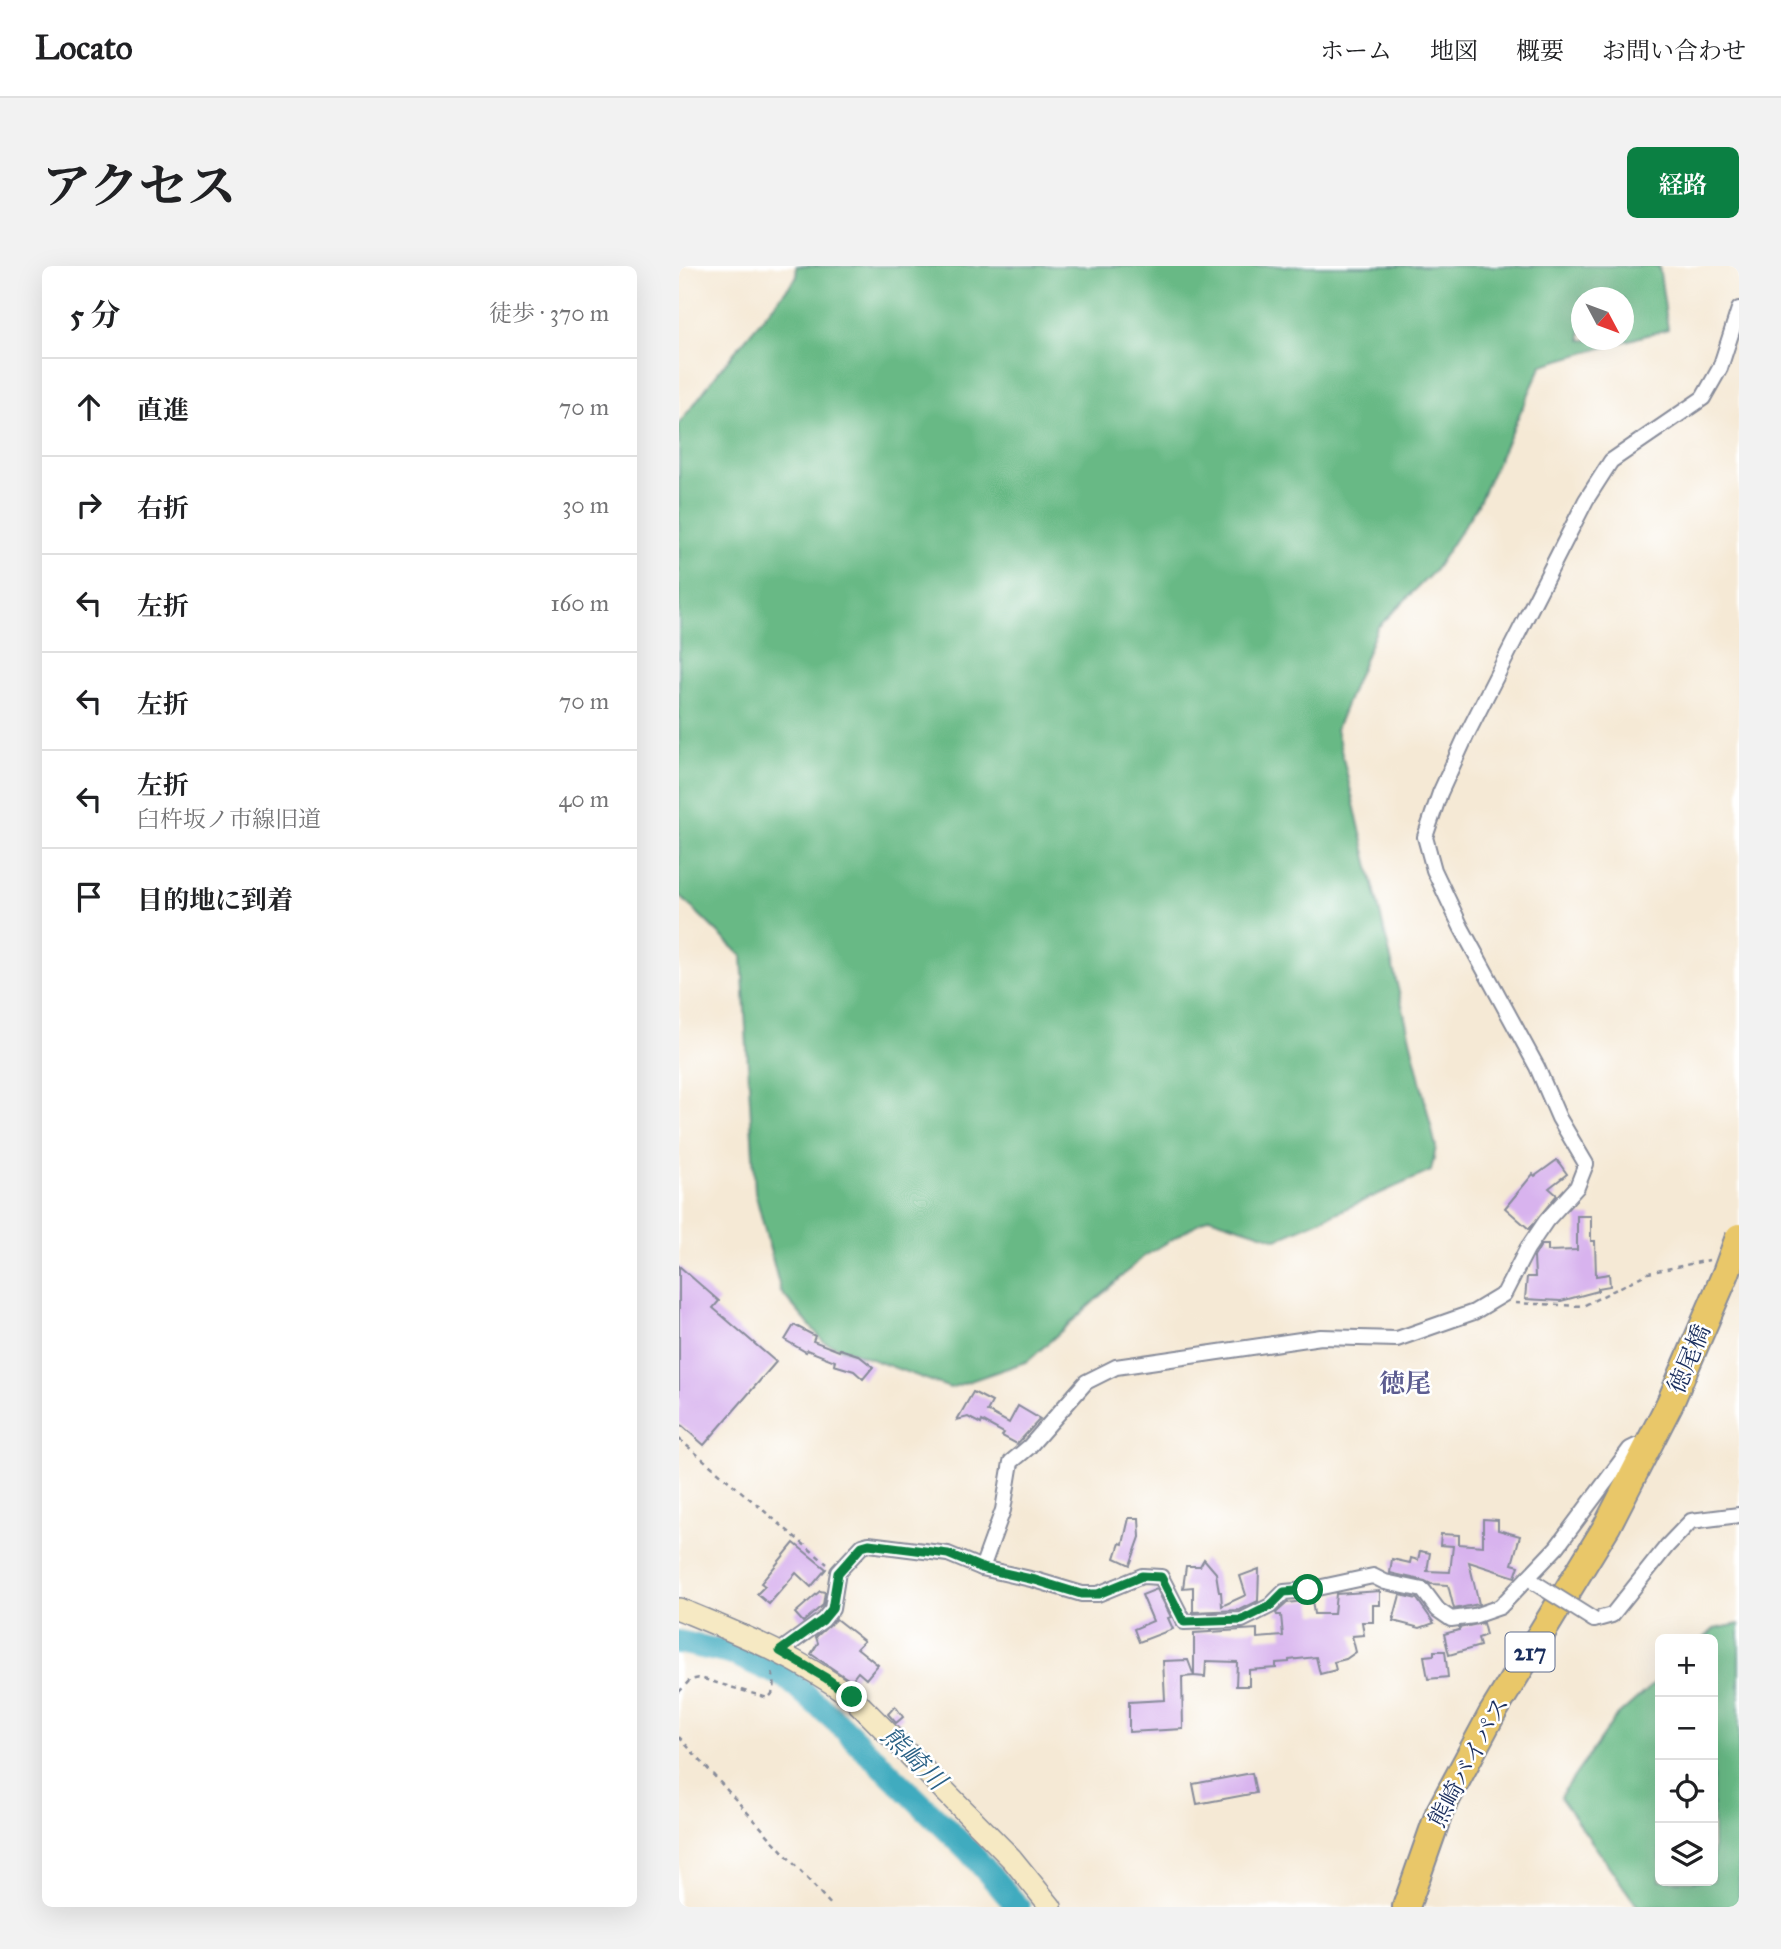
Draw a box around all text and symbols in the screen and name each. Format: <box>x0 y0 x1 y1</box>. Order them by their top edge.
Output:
text: Locato <box>35 28 133 68</box>
text: ホーム <box>1320 36 1392 66</box>
text: 地図 <box>1430 36 1478 66</box>
text: 概要 <box>1516 36 1564 66</box>
text: お問い合わせ <box>1602 36 1746 66</box>
button: 経路 <box>1627 147 1739 218</box>
text: アクセス <box>42 157 237 216</box>
north arrow <box>1571 287 1634 350</box>
text: 5 分 <box>70 297 120 333</box>
text: 徒歩 · 370 m <box>489 299 609 327</box>
icon: ahead <box>70 388 108 426</box>
text: 70 m <box>559 393 609 421</box>
text: 直進 <box>137 394 189 426</box>
icon: right <box>70 486 108 524</box>
text: 30 m <box>562 491 609 519</box>
text: 右折 <box>137 492 189 524</box>
icon: left <box>70 584 108 622</box>
text: 160 m <box>551 589 609 617</box>
text: 左折 <box>137 590 189 622</box>
icon: left <box>70 682 108 720</box>
text: 70 m <box>559 687 609 715</box>
text: 左折 <box>137 688 189 720</box>
text: 左折 <box>137 769 189 801</box>
icon: left <box>70 780 108 818</box>
text: 40 m <box>559 785 609 813</box>
text: 臼杵坂ノ市線旧道 <box>137 805 321 833</box>
icon: arrive <box>70 878 108 916</box>
text: 目的地に到着 <box>137 884 293 916</box>
street label: 徳尾橋 <box>1661 1320 1717 1398</box>
district label: 徳尾 <box>1379 1367 1431 1399</box>
route start <box>1292 1574 1323 1605</box>
road number: 217 <box>1505 1632 1555 1672</box>
map controls <box>1655 1634 1718 1886</box>
button: + <box>1655 1634 1718 1697</box>
route end <box>836 1681 867 1712</box>
street label: 熊崎バイパス <box>1422 1692 1516 1832</box>
button: − <box>1655 1697 1718 1760</box>
water label: 熊崎川 <box>875 1719 955 1799</box>
button: locate <box>1655 1760 1718 1823</box>
button: layers <box>1655 1823 1718 1886</box>

